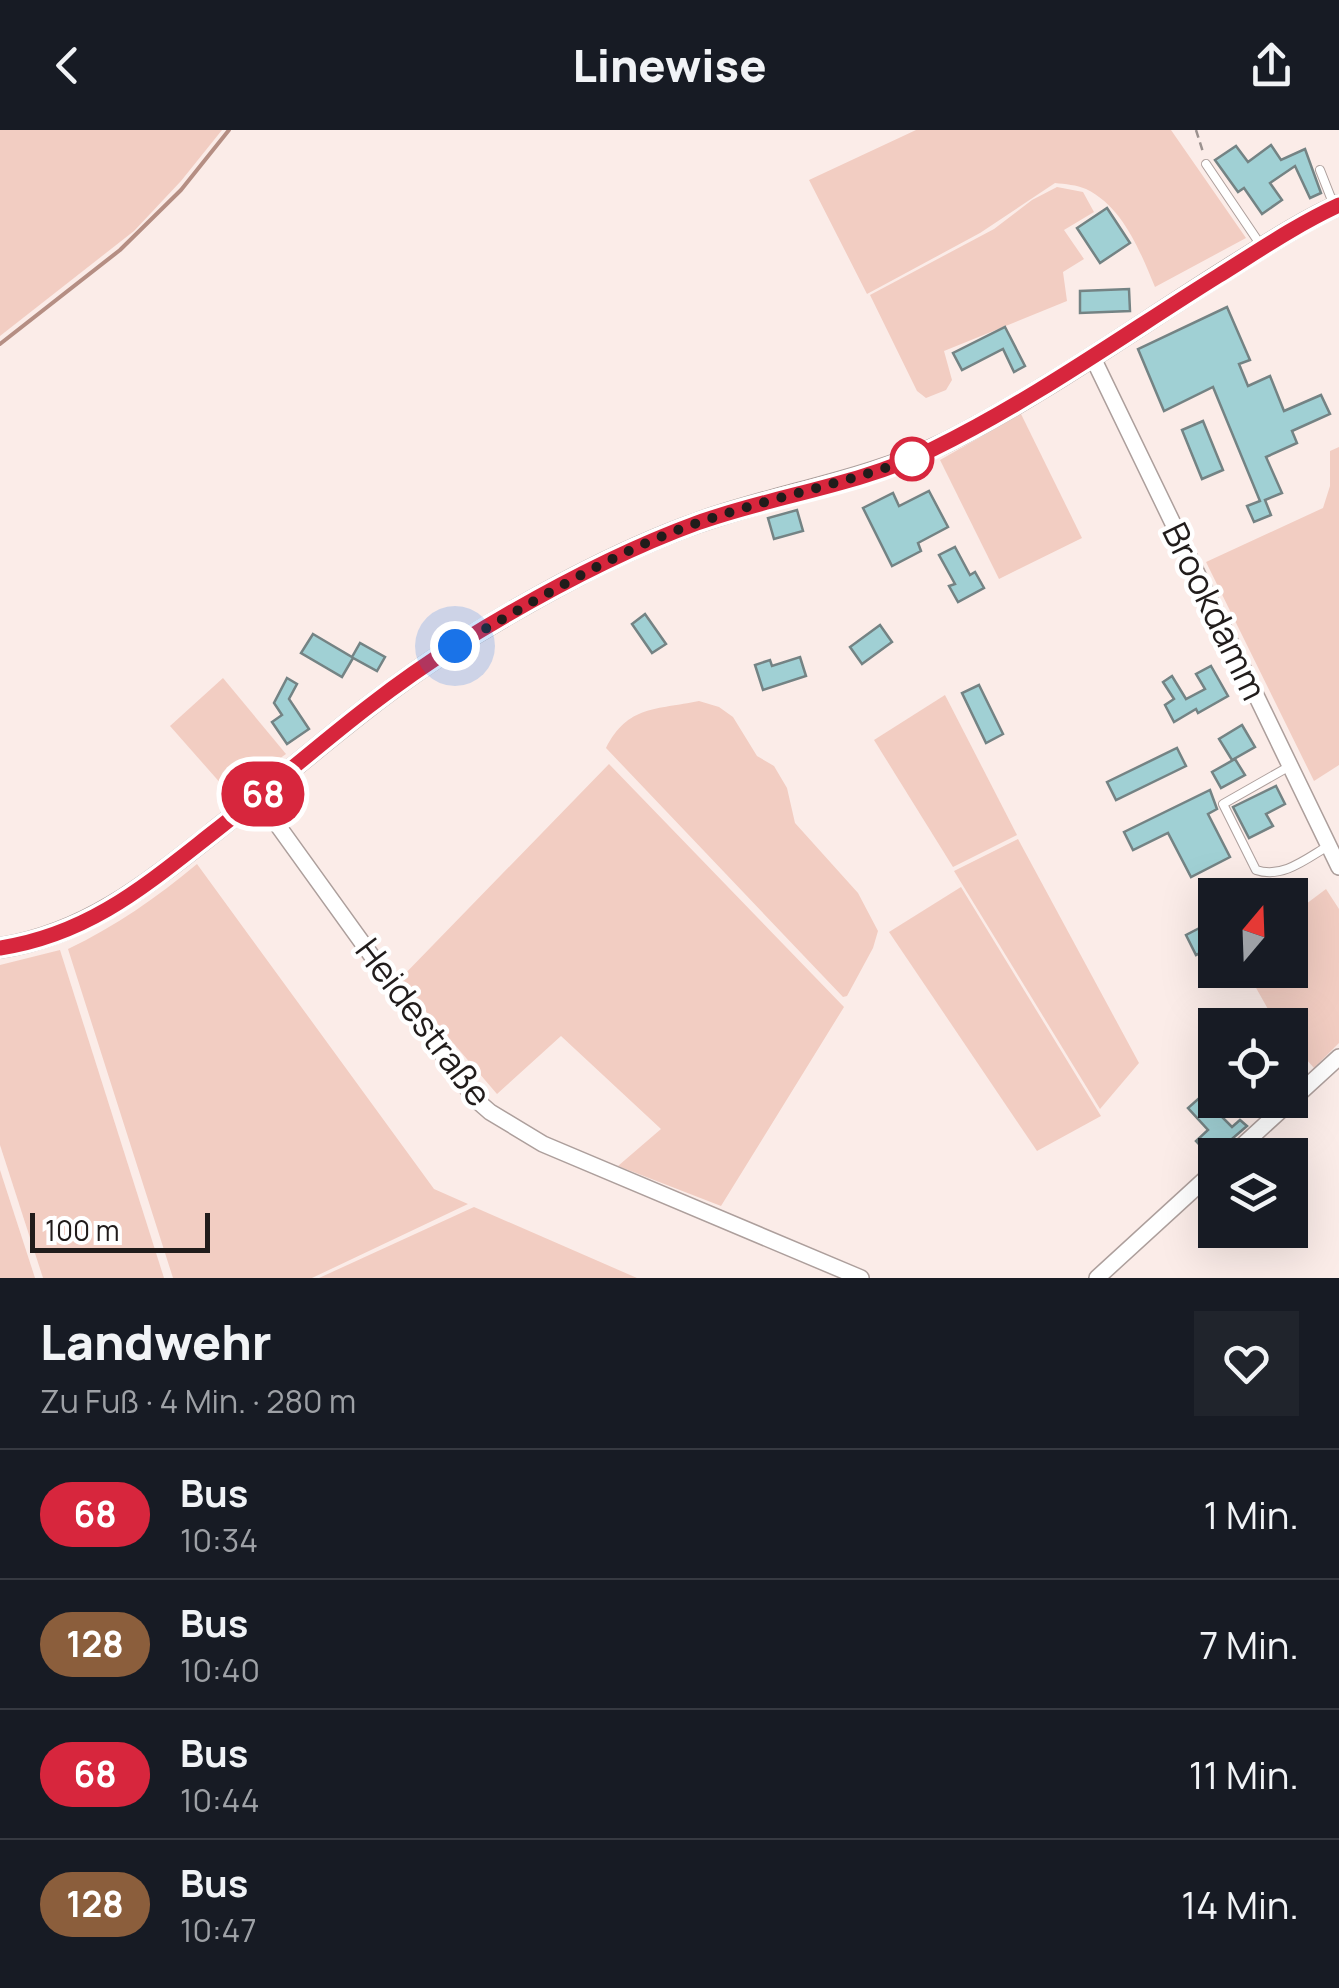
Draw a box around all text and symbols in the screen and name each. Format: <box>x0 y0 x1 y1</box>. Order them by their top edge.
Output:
text: Linewise <box>572 34 767 96</box>
icon: back <box>40 38 95 93</box>
icon: share <box>1244 38 1299 93</box>
unlabelled marker <box>891 438 933 480</box>
street label: Brookdamm <box>1151 514 1279 708</box>
your location <box>430 621 480 671</box>
line badge: 68 <box>218 762 308 826</box>
text: 68 <box>241 770 285 818</box>
north arrow <box>1198 878 1308 988</box>
map controls <box>1198 878 1308 1248</box>
street label: Heidestraße <box>345 928 503 1116</box>
button: locate <box>1198 1008 1308 1118</box>
button: layers <box>1198 1138 1308 1248</box>
scale bar <box>30 1208 210 1252</box>
text: 100 m <box>45 1211 119 1249</box>
text: Landwehr <box>40 1309 272 1374</box>
button: heart <box>1194 1311 1299 1416</box>
text: Zu Fuß · 4 Min. · 280 m <box>40 1379 356 1423</box>
text: Bus <box>180 1466 248 1518</box>
text: 1 Min. <box>1204 1488 1299 1540</box>
text: 68 <box>73 1490 117 1538</box>
text: 10:34 <box>180 1518 258 1562</box>
text: Bus <box>180 1596 248 1648</box>
text: 7 Min. <box>1199 1618 1299 1670</box>
text: 128 <box>66 1620 124 1668</box>
text: 10:40 <box>180 1648 260 1692</box>
text: Bus <box>180 1726 248 1778</box>
text: 11 Min. <box>1189 1748 1299 1800</box>
text: 68 <box>73 1750 117 1798</box>
text: 10:44 <box>180 1778 260 1822</box>
text: Bus <box>180 1856 248 1908</box>
text: 14 Min. <box>1181 1878 1299 1930</box>
text: 128 <box>66 1880 124 1928</box>
text: 10:47 <box>180 1908 257 1952</box>

